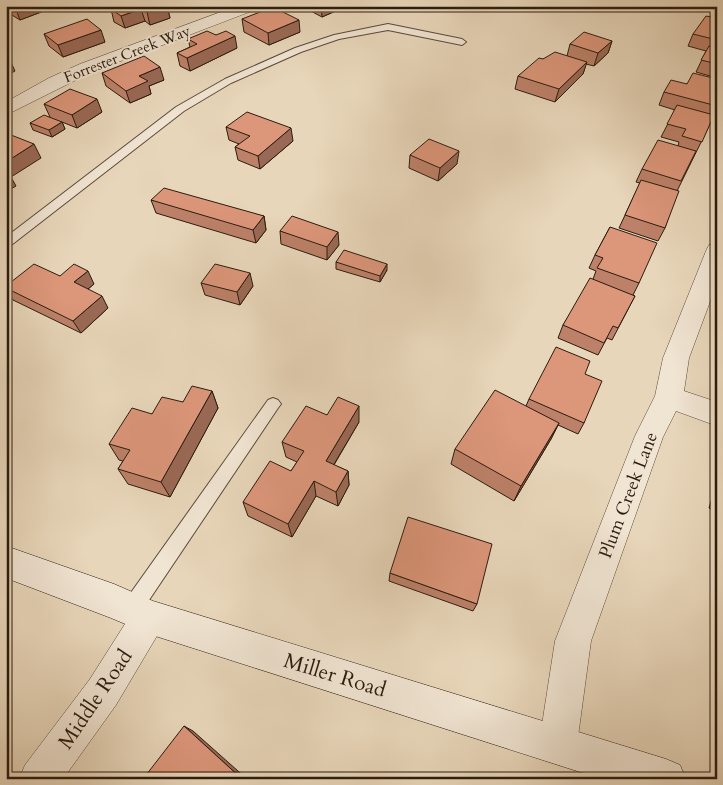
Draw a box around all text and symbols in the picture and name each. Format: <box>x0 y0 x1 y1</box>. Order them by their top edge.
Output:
street label: Forrester Creek Way <box>61 21 193 87</box>
street label: Plum Creek Lane <box>593 428 664 562</box>
street label: Middle Road <box>51 644 140 755</box>
street label: Miller Road <box>280 646 389 705</box>

